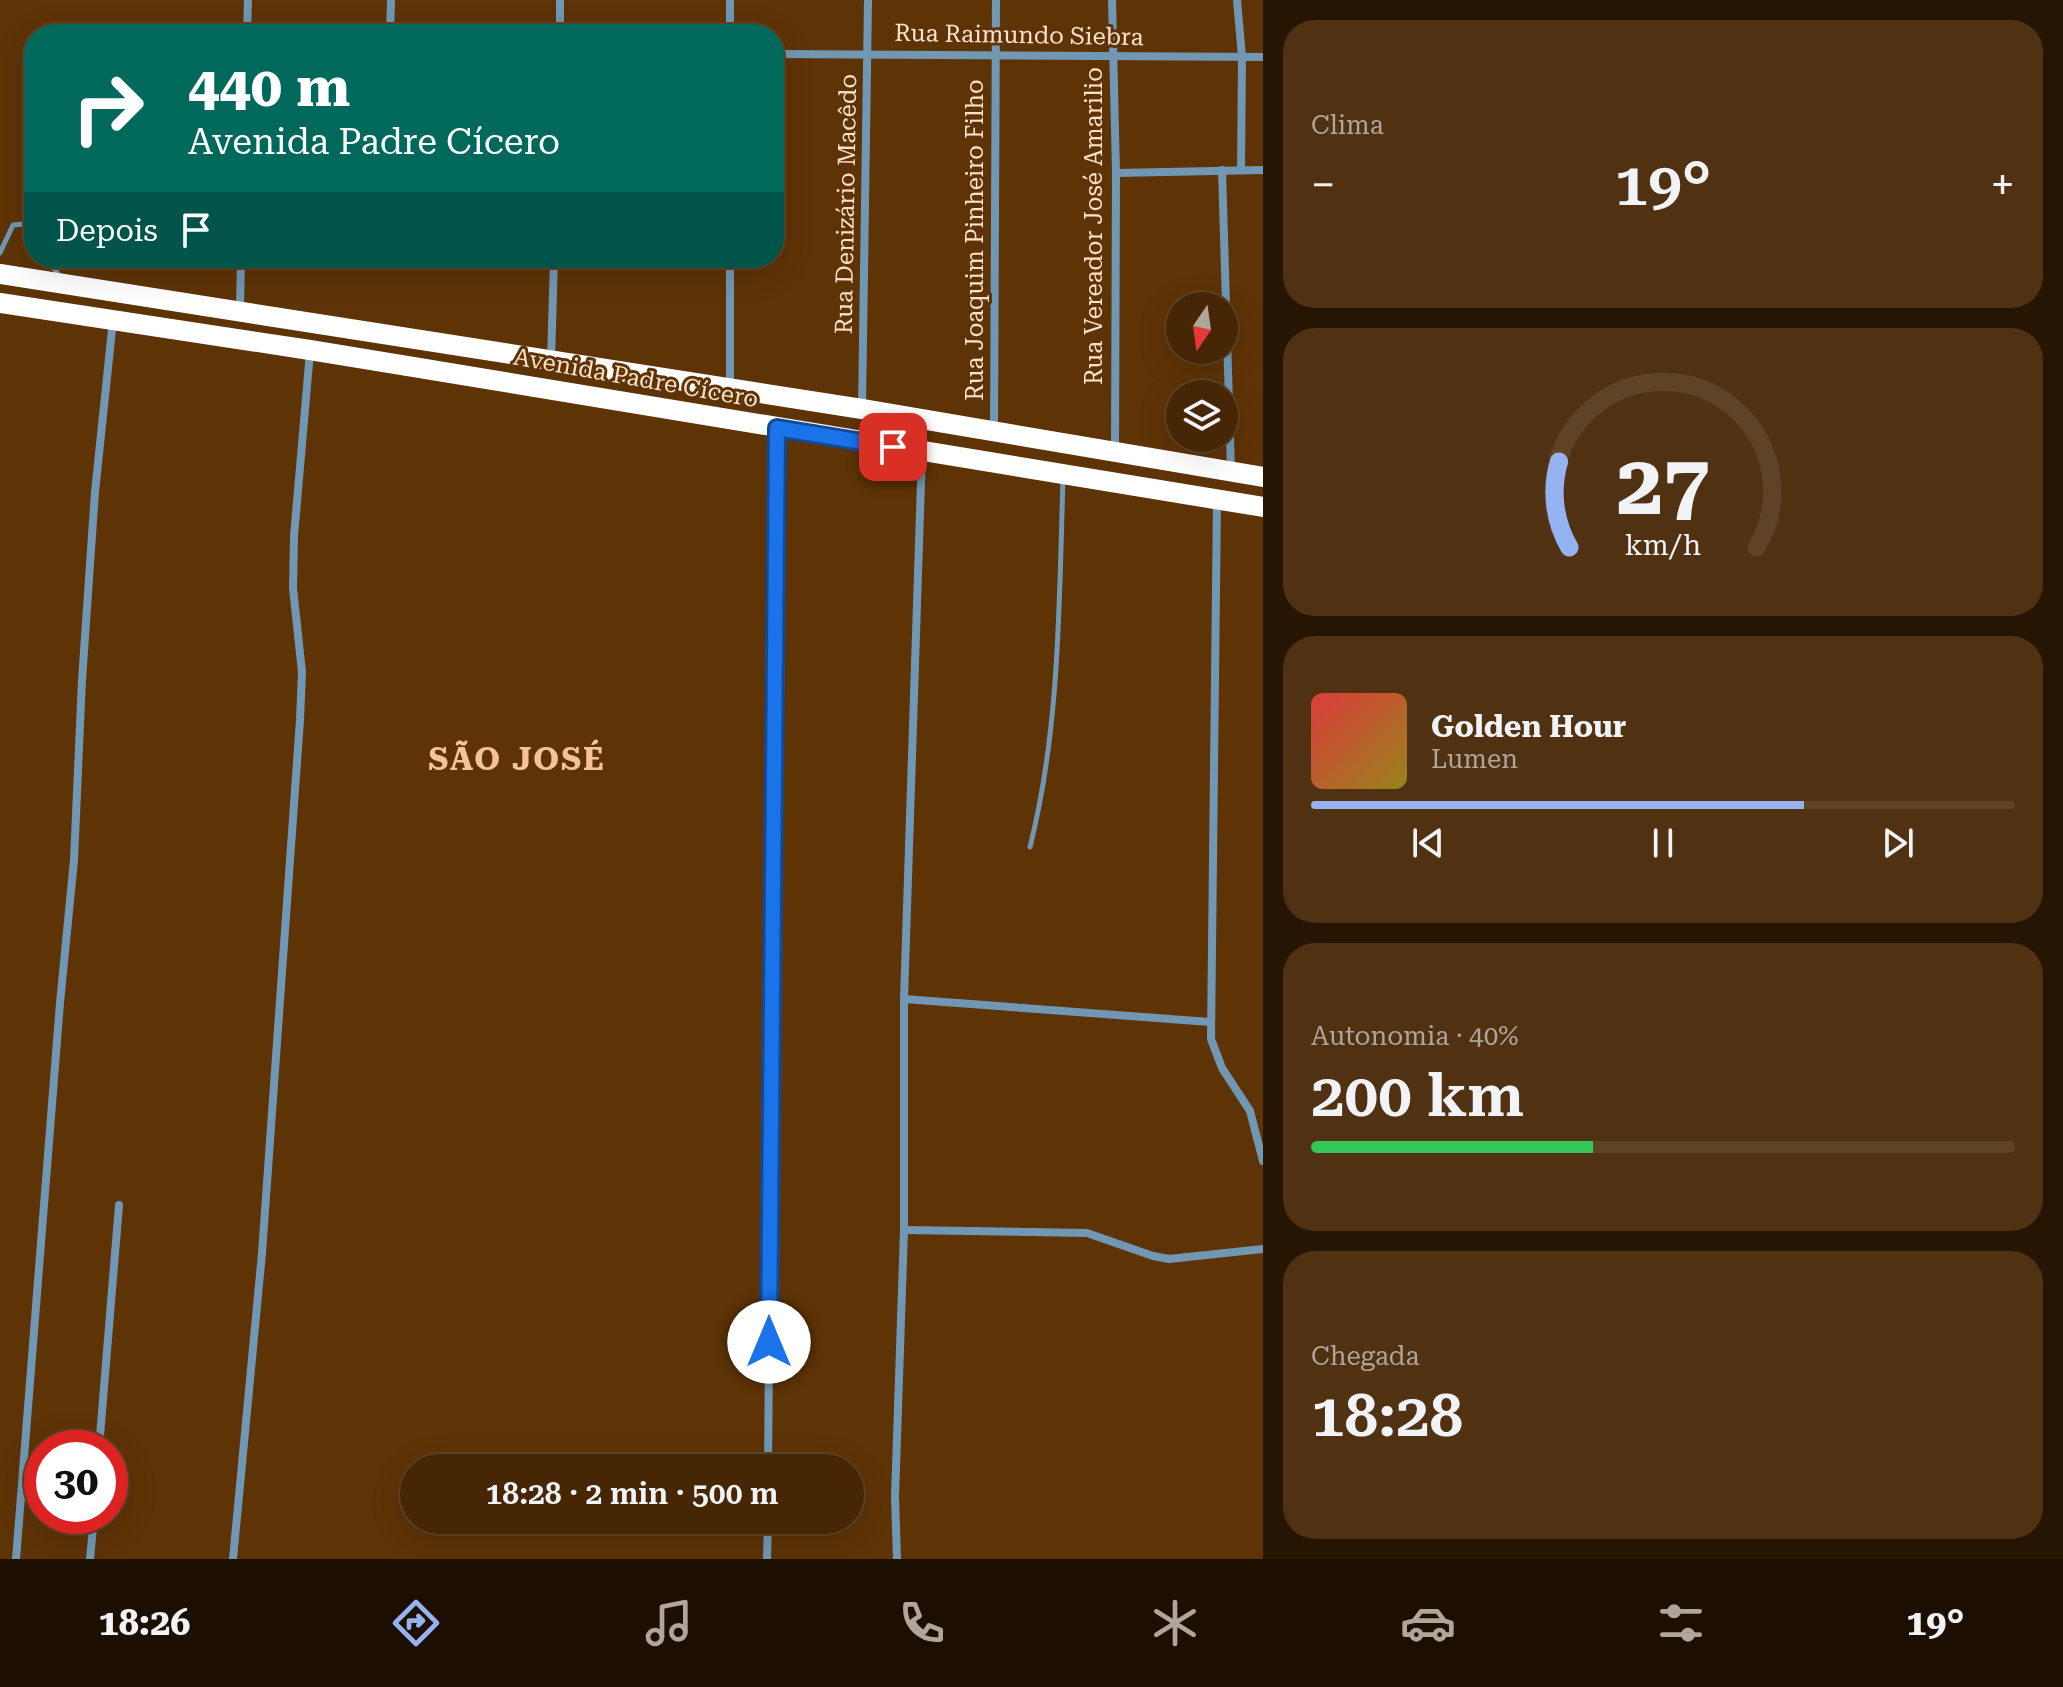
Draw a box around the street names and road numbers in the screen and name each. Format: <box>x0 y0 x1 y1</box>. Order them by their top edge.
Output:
street label: Rua Raimundo Siebra <box>894 19 1144 51</box>
street label: Rua Vereador José Amarilio <box>1080 67 1108 385</box>
street label: Rua Denizário Macêdo <box>830 74 862 334</box>
street label: Rua Joaquim Pinheiro Filho <box>961 79 989 401</box>
street label: Avenida Padre Cícero <box>511 343 761 413</box>

